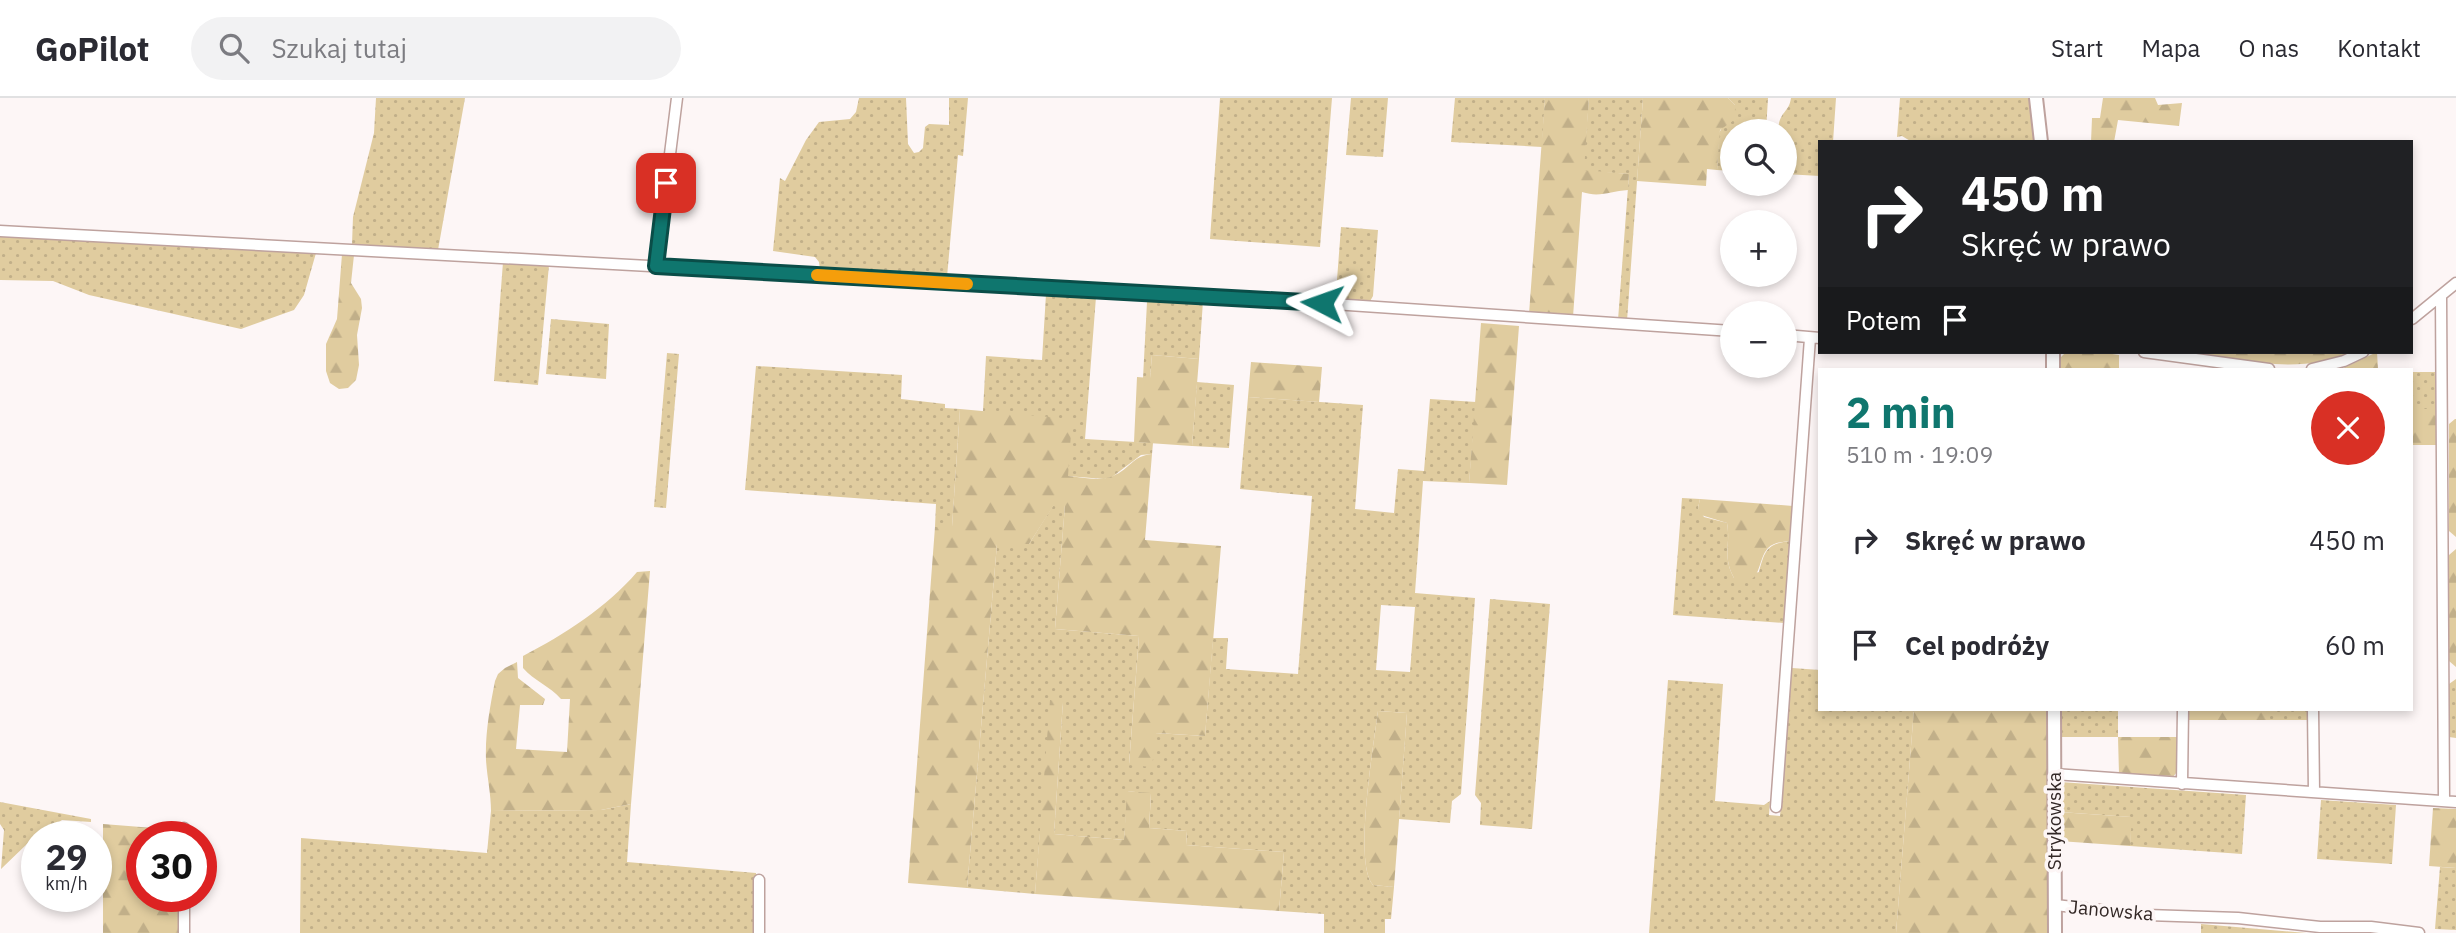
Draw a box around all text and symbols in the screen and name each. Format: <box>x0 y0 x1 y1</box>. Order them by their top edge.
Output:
search box <box>191 17 681 80</box>
text: GoPilot <box>35 27 149 70</box>
icon: search <box>215 29 253 67</box>
text: Szukaj tutaj <box>271 31 407 65</box>
text: Start <box>2051 32 2103 64</box>
text: Mapa <box>2141 32 2200 64</box>
text: O nas <box>2238 32 2299 64</box>
text: Kontakt <box>2337 32 2421 64</box>
map controls <box>1720 119 1797 378</box>
button: search <box>1720 119 1797 196</box>
pin <box>636 153 696 213</box>
text: 450 m <box>1961 161 2105 224</box>
icon: arrive <box>647 164 685 202</box>
icon: right <box>1846 168 1937 259</box>
button: + <box>1720 210 1797 287</box>
text: Skręć w prawo <box>1961 223 2171 265</box>
position arrow <box>1285 266 1359 340</box>
button: − <box>1720 301 1797 378</box>
icon: arrive <box>1936 301 1974 339</box>
text: Potem <box>1846 303 1922 337</box>
text: 2 min <box>1846 385 1956 440</box>
button: close <box>2311 391 2385 465</box>
text: 510 m · 19:09 <box>1846 439 1993 469</box>
icon: right <box>1846 521 1884 559</box>
text: Skręć w prawo <box>1905 523 2086 557</box>
text: 450 m <box>2309 523 2385 557</box>
icon: arrive <box>1846 626 1884 664</box>
text: Cel podróży <box>1905 628 2049 662</box>
text: 60 m <box>2325 628 2385 662</box>
street label: Strykowska <box>2042 772 2066 870</box>
speed limit sign: 30 <box>126 821 217 912</box>
text: 29 <box>45 834 88 880</box>
text: km/h <box>45 872 88 895</box>
street label: Janowska <box>2068 894 2154 926</box>

